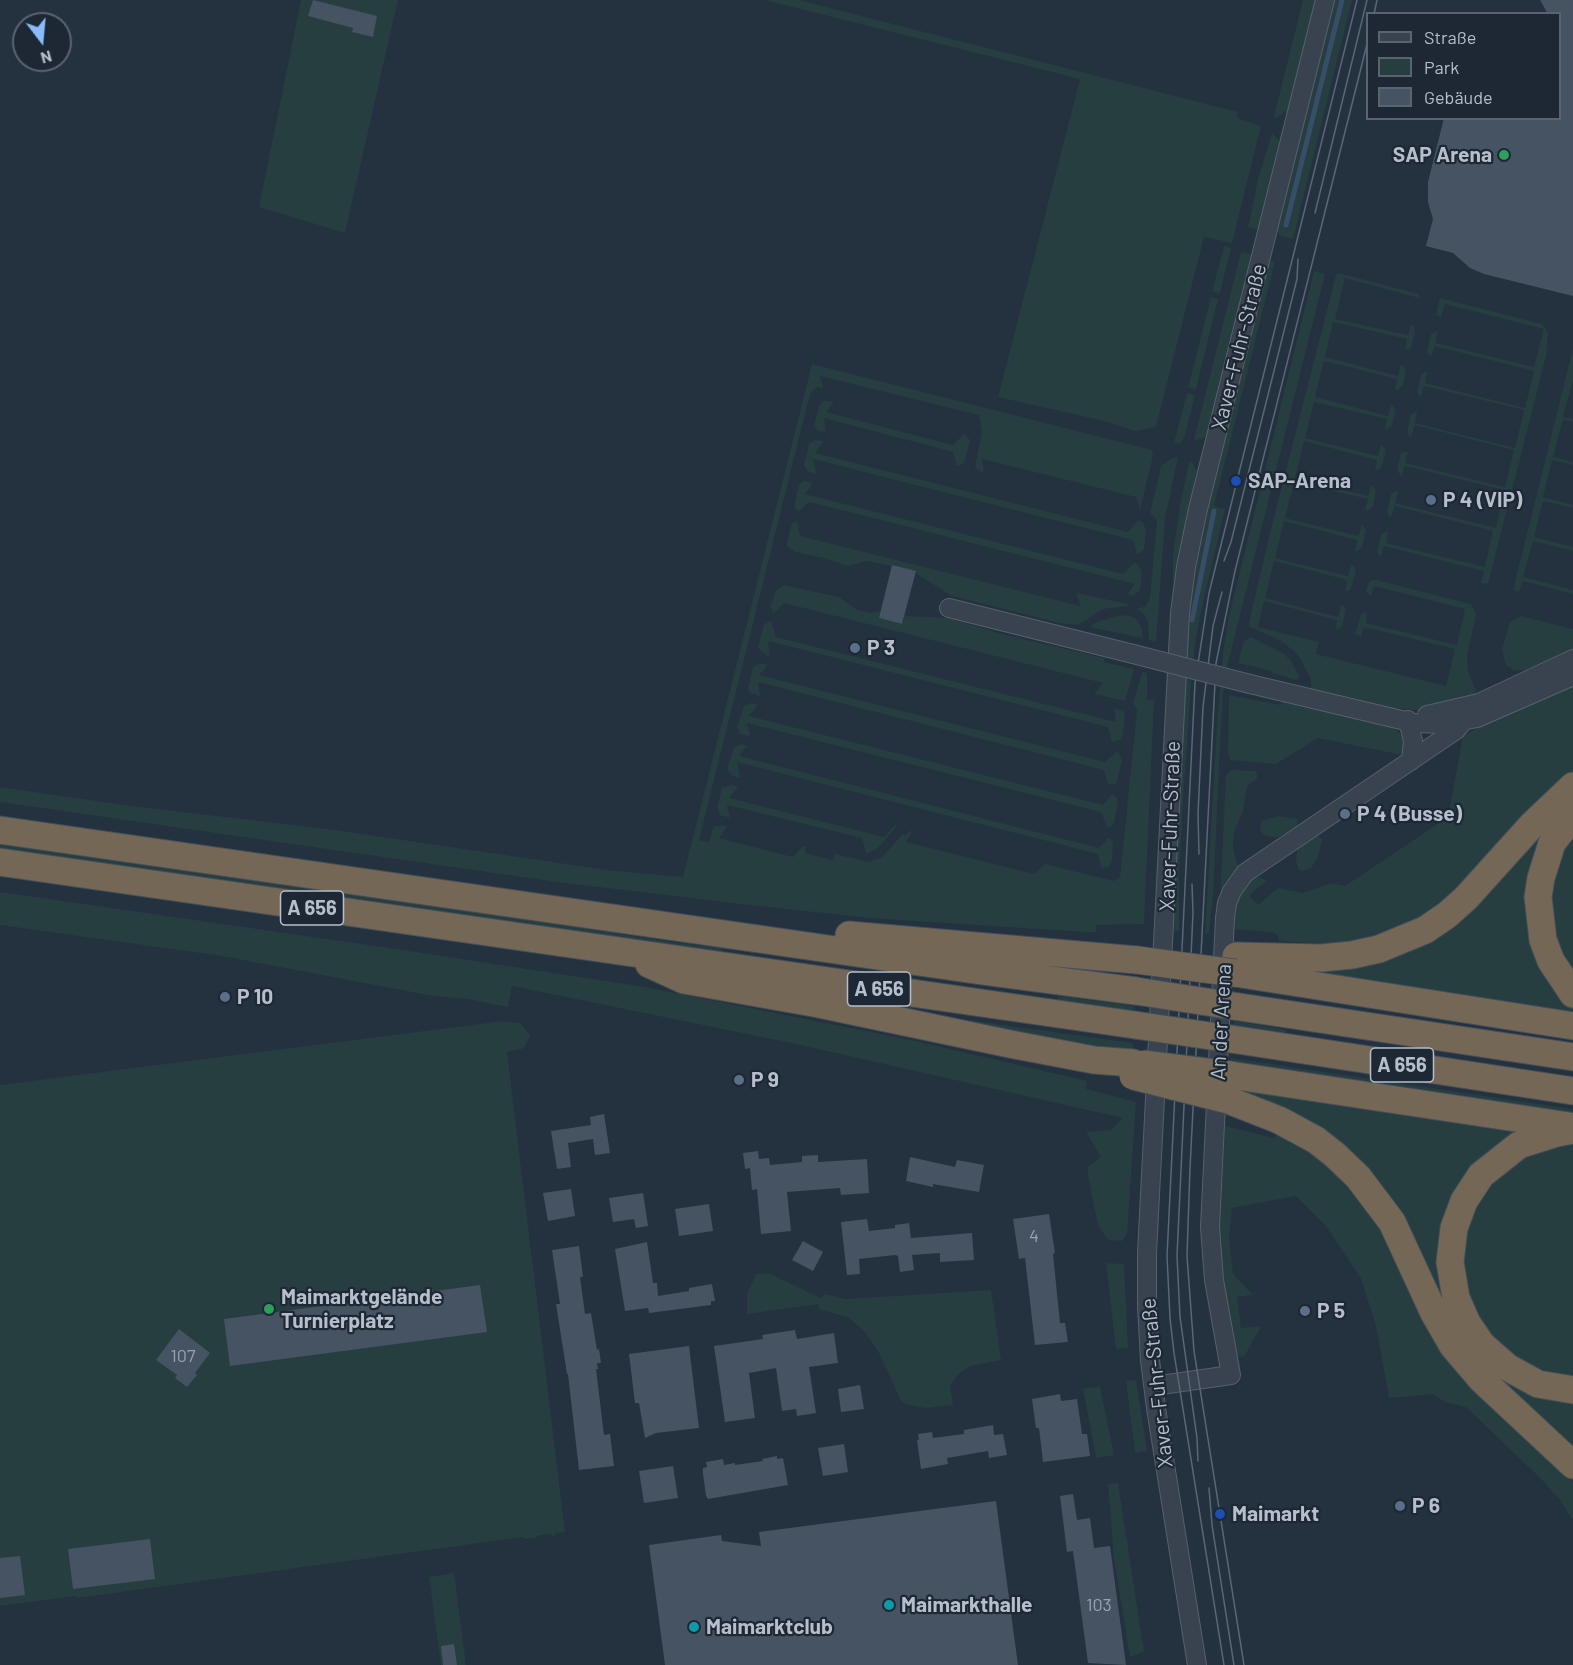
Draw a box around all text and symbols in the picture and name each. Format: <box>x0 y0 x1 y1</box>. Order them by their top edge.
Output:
north arrow <box>12 12 72 72</box>
legend <box>1366 12 1561 120</box>
text: Straße <box>1424 26 1476 48</box>
text: N <box>39 47 54 68</box>
text: Park <box>1424 56 1459 78</box>
text: Gebäude <box>1424 86 1493 108</box>
place label: SAP Arena <box>1393 142 1492 168</box>
marker: SAP Arena <box>1497 148 1511 162</box>
street label: Xaver-Fuhr-Straße <box>1206 261 1272 433</box>
place label: SAP-Arena <box>1248 468 1351 494</box>
marker: SAP-Arena <box>1229 474 1243 488</box>
place label: P 4 (VIP) <box>1443 487 1522 513</box>
marker: P 4 (VIP) <box>1424 493 1438 507</box>
place label: P 3 <box>867 635 895 661</box>
marker: P 3 <box>848 641 862 655</box>
street label: Xaver-Fuhr-Straße <box>1154 740 1186 912</box>
place label: P 4 (Busse) <box>1357 801 1462 827</box>
marker: P 4 (Busse) <box>1338 807 1352 821</box>
road number: A 656 <box>280 891 344 925</box>
street label: An der Arena <box>1205 963 1237 1081</box>
road number: A 656 <box>848 972 910 1006</box>
place label: P 10 <box>237 984 273 1010</box>
marker: P 10 <box>218 990 232 1004</box>
road number: A 656 <box>1370 1048 1434 1082</box>
place label: P 9 <box>751 1067 779 1093</box>
marker: P 9 <box>732 1073 746 1087</box>
house number: 4 <box>1029 1225 1039 1247</box>
place label: Maimarktgelände Turnierplatz <box>281 1284 442 1334</box>
street label: Xaver-Fuhr-Straße <box>1136 1297 1178 1469</box>
place label: P 5 <box>1317 1298 1345 1324</box>
marker: Maimarktgelände Turnierplatz <box>262 1302 276 1316</box>
marker: P 5 <box>1298 1304 1312 1318</box>
house number: 107 <box>171 1345 195 1367</box>
place label: P 6 <box>1412 1493 1440 1519</box>
marker: P 6 <box>1393 1499 1407 1513</box>
place label: Maimarkt <box>1232 1501 1319 1527</box>
marker: Maimarkt <box>1213 1507 1227 1521</box>
place label: Maimarkthalle <box>901 1592 1033 1618</box>
house number: 103 <box>1086 1594 1112 1616</box>
marker: Maimarkthalle <box>882 1598 896 1612</box>
place label: Maimarktclub <box>706 1614 833 1640</box>
marker: Maimarktclub <box>687 1620 701 1634</box>

